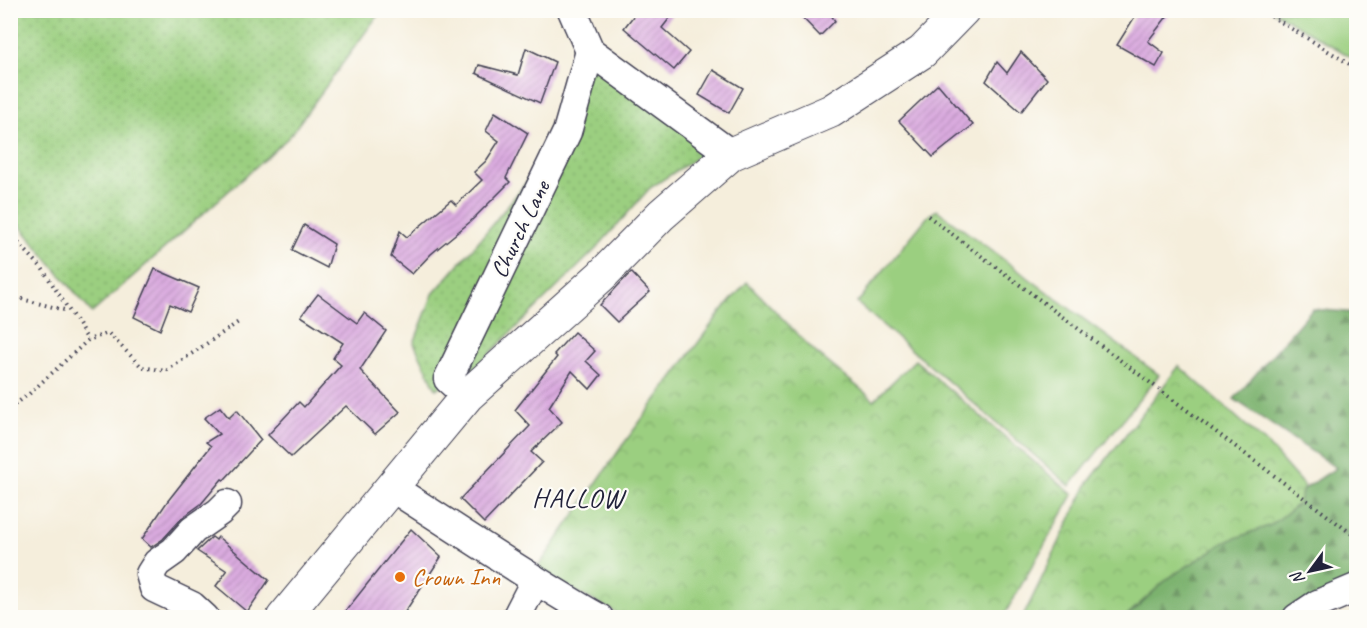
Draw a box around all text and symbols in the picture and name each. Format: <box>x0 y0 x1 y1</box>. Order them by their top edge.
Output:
street label: Church Lane <box>484 174 557 282</box>
district label: HALLOW <box>532 481 627 515</box>
north arrow <box>1280 541 1340 601</box>
place label: Crown Inn <box>412 562 501 592</box>
text: N <box>1285 566 1309 588</box>
marker: Crown Inn <box>393 570 407 584</box>

